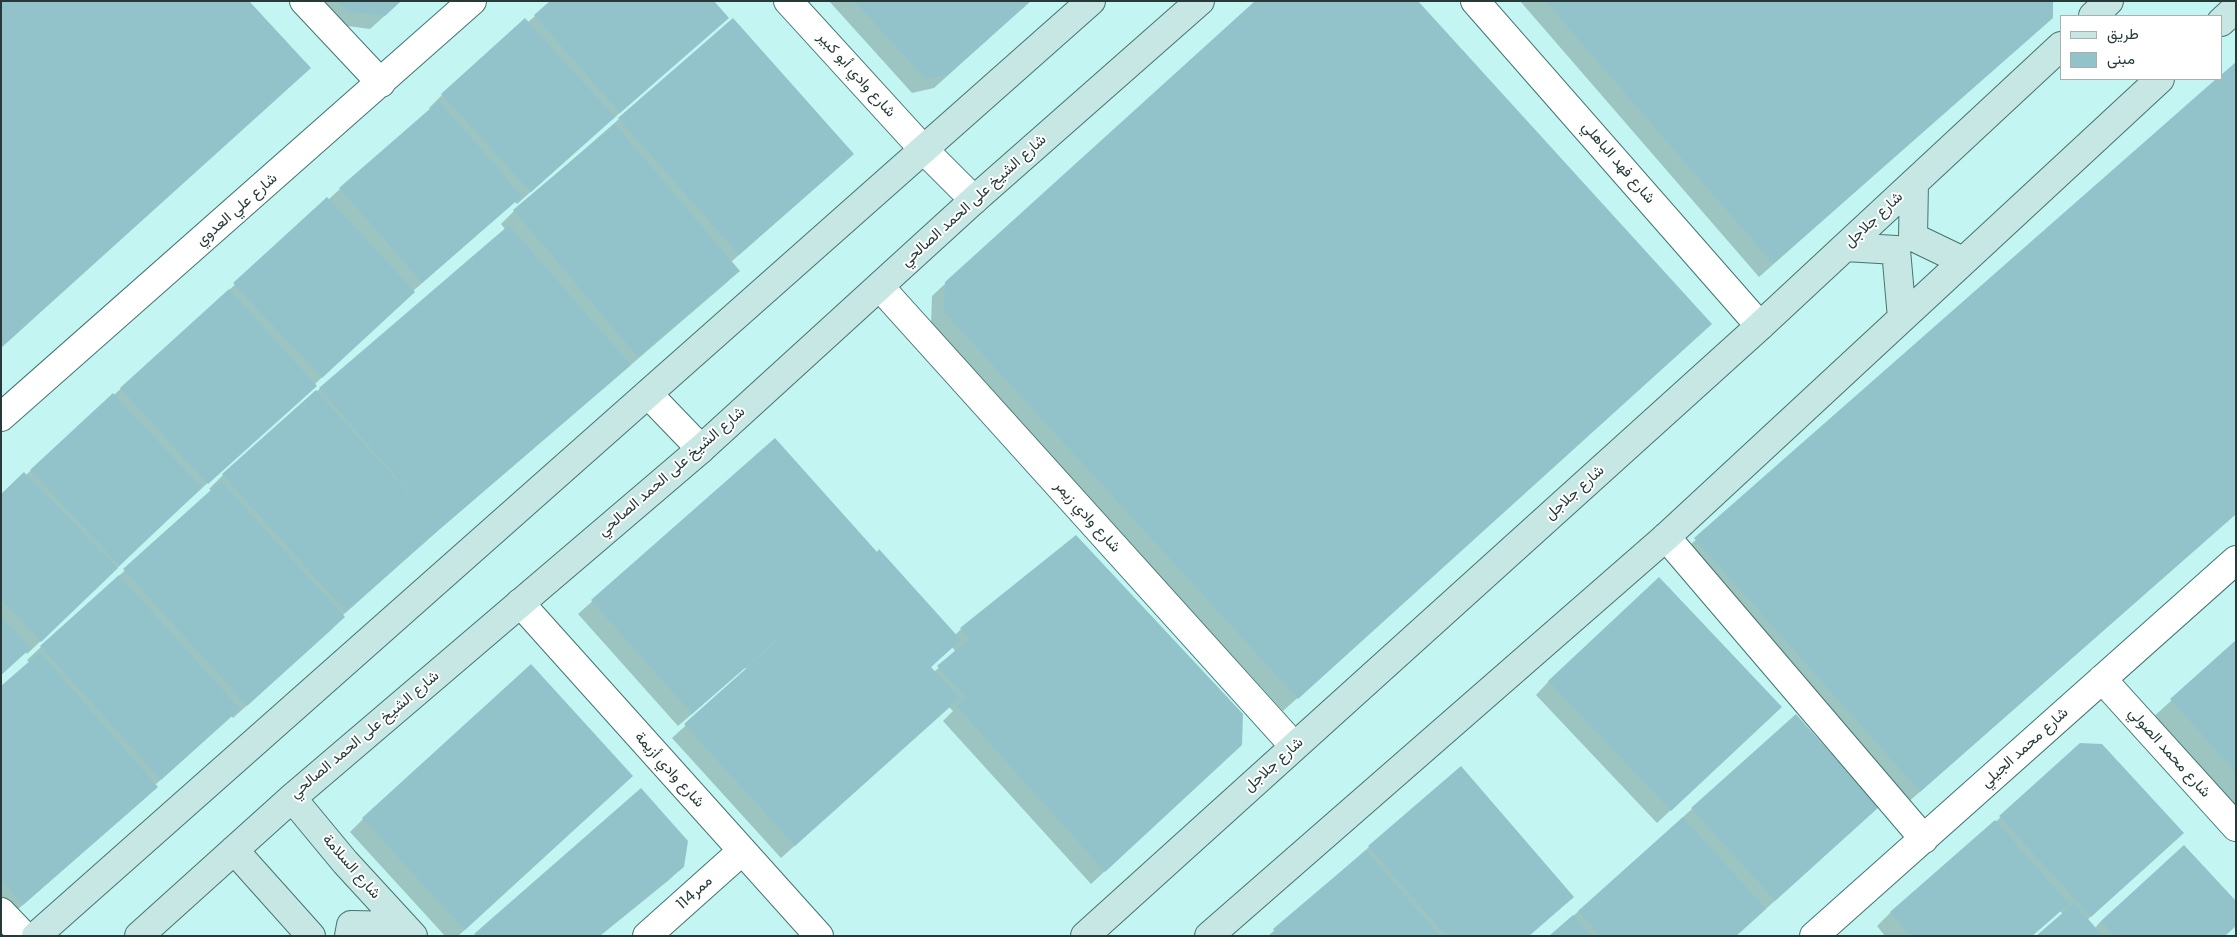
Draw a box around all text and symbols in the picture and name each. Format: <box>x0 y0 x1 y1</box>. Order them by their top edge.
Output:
legend <box>2060 15 2222 80</box>
text: طريق <box>2107 23 2139 44</box>
street label: شارع وادي أبو كبير <box>813 29 899 121</box>
text: مبنى <box>2107 48 2135 69</box>
street label: شارع فهد الباهلي <box>1578 118 1658 208</box>
street label: شارع الشيخ على الحمد الصالحي <box>898 131 1050 271</box>
street label: شارع علي العدوي <box>193 170 281 250</box>
street label: شارع جلاجل <box>1841 188 1907 252</box>
street label: شارع الشيخ على الحمد الصالحي <box>595 403 749 541</box>
street label: شارع جلاجل <box>1542 462 1608 524</box>
street label: شارع وادي زيمر <box>1050 477 1124 557</box>
street label: شارع الشيخ على الحمد الصالحي <box>287 667 443 803</box>
street label: شارع محمد الجيلي <box>1978 704 2072 792</box>
street label: شارع محمد الصولي <box>2124 704 2214 802</box>
street label: شارع وادي أزيمة <box>630 728 708 812</box>
street label: شارع جلاجل <box>1241 734 1307 796</box>
street label: شارع السلامة <box>318 831 384 903</box>
street label: ممر114 <box>674 872 716 914</box>

